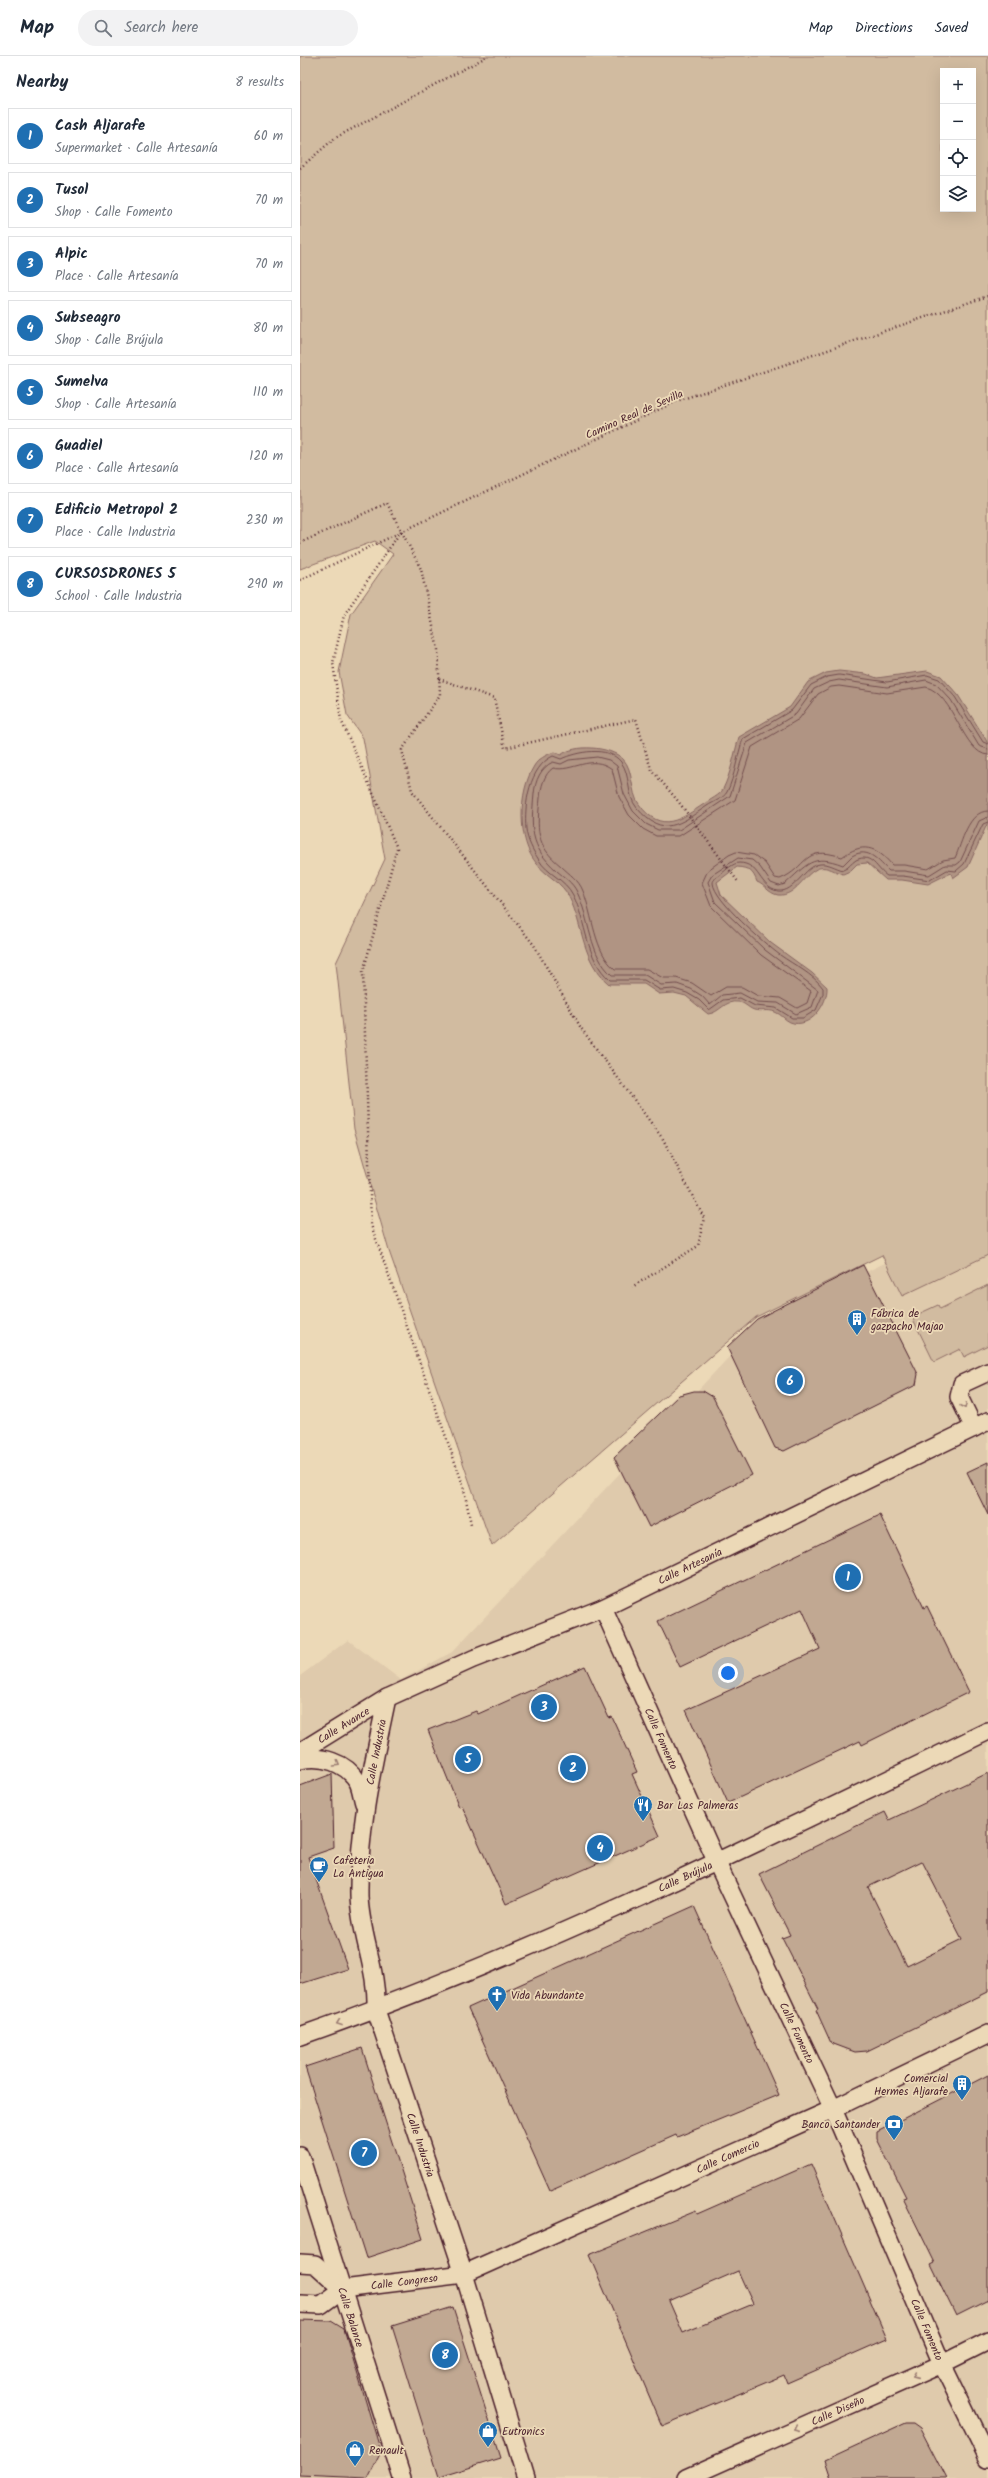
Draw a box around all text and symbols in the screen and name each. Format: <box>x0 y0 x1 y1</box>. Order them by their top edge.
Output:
search box <box>78 10 358 46</box>
text: Map <box>20 13 54 43</box>
text: Search here <box>124 16 198 40</box>
icon: search <box>92 17 114 39</box>
text: Map <box>808 17 833 39</box>
text: Directions <box>855 17 913 39</box>
text: Saved <box>935 17 968 39</box>
map controls <box>940 68 976 212</box>
button: + <box>940 68 976 104</box>
text: Nearby <box>16 69 68 96</box>
text: 8 results <box>235 72 284 93</box>
button: − <box>940 104 976 140</box>
text: Cash Aljarafe <box>55 114 145 138</box>
text: 1 <box>28 126 32 147</box>
text: 60 m <box>254 126 283 147</box>
text: Supermarket · Calle Artesanía <box>55 138 218 159</box>
button: locate <box>940 140 976 176</box>
button: layers <box>940 176 976 212</box>
text: Tusol <box>55 178 88 202</box>
text: 2 <box>26 190 34 211</box>
text: 70 m <box>255 190 283 211</box>
text: Shop · Calle Fomento <box>55 202 173 223</box>
text: Alpic <box>55 242 88 266</box>
text: 3 <box>26 254 34 275</box>
text: 70 m <box>255 254 283 275</box>
text: Place · Calle Artesanía <box>55 266 179 287</box>
text: Subseagro <box>55 306 121 330</box>
text: 4 <box>26 318 34 339</box>
text: 80 m <box>253 318 283 339</box>
text: Shop · Calle Brújula <box>55 330 163 351</box>
text: Sumelva <box>55 370 108 394</box>
text: 5 <box>27 382 33 403</box>
text: 110 m <box>253 382 283 403</box>
street label: Camino Real de Sevilla <box>583 385 686 445</box>
text: Shop · Calle Artesanía <box>55 394 177 415</box>
text: Guadiel <box>55 434 102 458</box>
text: 6 <box>26 446 34 467</box>
text: 120 m <box>249 446 283 467</box>
text: Place · Calle Artesanía <box>55 458 179 479</box>
text: Edificio Metropol 2 <box>55 498 178 522</box>
text: 7 <box>27 510 33 531</box>
text: 230 m <box>246 510 283 531</box>
text: Place · Calle Industria <box>55 522 176 543</box>
text: CURSOSDRONES 5 <box>55 562 176 586</box>
text: 8 <box>26 574 34 595</box>
text: 290 m <box>247 574 283 595</box>
text: School · Calle Industria <box>55 586 182 607</box>
place label: Fábrica de gazpacho Majao <box>870 1305 944 1336</box>
building icon: Fábrica de gazpacho Majao <box>846 1308 868 1336</box>
pin: 6 <box>777 1366 803 1396</box>
one-way arrow <box>959 1402 967 1410</box>
street label: Calle Artesanía <box>655 1543 726 1590</box>
pin: 1 <box>835 1562 861 1592</box>
your location <box>718 1663 738 1683</box>
pin: 3 <box>531 1692 557 1722</box>
street label: Calle Avance <box>314 1703 374 1749</box>
street label: Calle Fomento <box>639 1705 682 1773</box>
street label: Calle Industria <box>362 1718 392 1787</box>
pin: 5 <box>455 1744 481 1774</box>
pin: 2 <box>560 1753 586 1783</box>
one-way arrow <box>333 1760 340 1767</box>
restaurant icon: Bar Las Palmeras <box>632 1794 654 1822</box>
place label: Bar Las Palmeras <box>657 1797 739 1815</box>
pin: 4 <box>587 1833 613 1863</box>
place label: Cafeteria La Antigua <box>333 1852 384 1883</box>
cafe icon: Cafeteria La Antigua <box>308 1855 330 1883</box>
street label: Calle Brújula <box>655 1857 716 1898</box>
church icon: Vida Abundante <box>486 1984 508 2012</box>
place label: Vida Abundante <box>511 1987 584 2005</box>
street label: Calle Fomento <box>774 1999 818 2067</box>
one-way arrow <box>336 2018 343 2026</box>
place label: Comercial Hermes Aljarafe <box>874 2070 948 2101</box>
building icon: Comercial Hermes Aljarafe <box>951 2073 973 2101</box>
street label: Calle Industria <box>401 2110 439 2180</box>
bank icon: Banco Santander <box>883 2113 905 2141</box>
place label: Banco Santander <box>801 2116 881 2134</box>
street label: Calle Comercio <box>693 2135 763 2179</box>
pin: 7 <box>351 2138 377 2168</box>
street label: Calle Congreso <box>370 2269 439 2295</box>
street label: Calle Balance <box>332 2285 368 2350</box>
street label: Calle Fomento <box>905 2296 948 2364</box>
pin: 8 <box>432 2340 458 2370</box>
one-way arrow <box>912 2371 919 2379</box>
street label: Calle Diseño <box>808 2392 868 2431</box>
shop icon: Eutronics <box>477 2420 499 2448</box>
place label: Eutronics <box>502 2423 545 2441</box>
one-way arrow <box>793 2424 801 2432</box>
shop icon: Renault <box>344 2439 366 2467</box>
place label: Renault <box>369 2442 404 2460</box>

